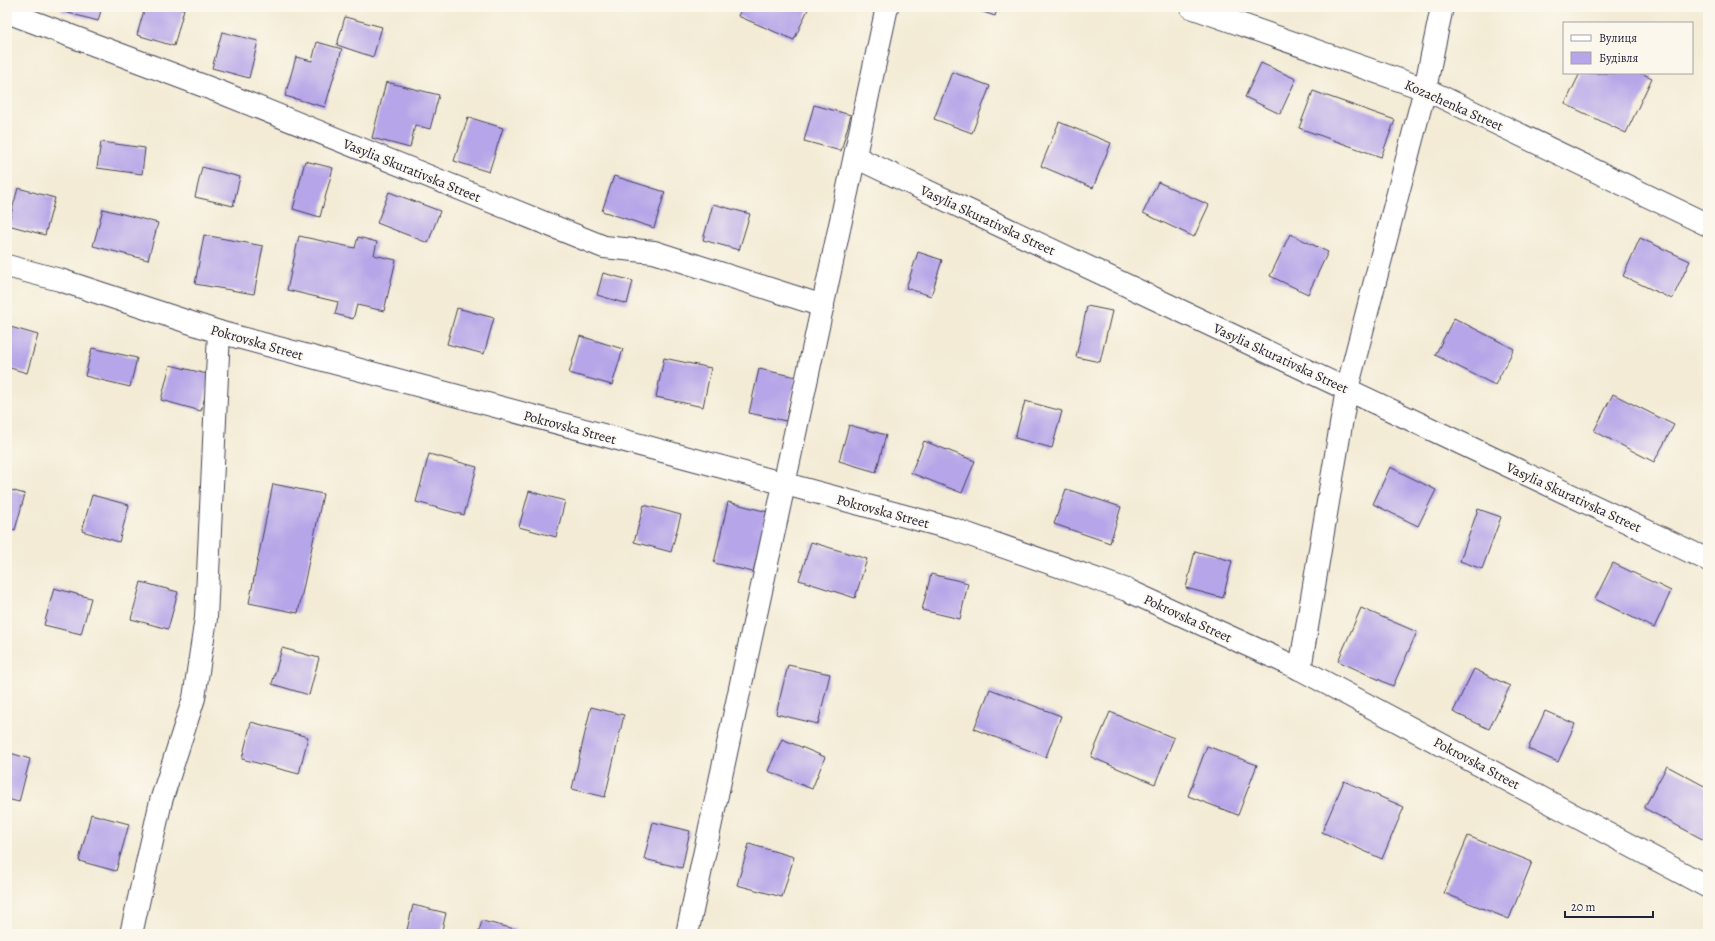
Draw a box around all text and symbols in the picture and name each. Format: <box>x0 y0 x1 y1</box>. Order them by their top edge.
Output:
legend <box>1563 22 1693 74</box>
text: Вулиця <box>1599 30 1637 46</box>
text: Будівля <box>1599 50 1639 66</box>
street label: Kozachenka Street <box>1401 75 1506 136</box>
street label: Vasylia Skurativska Street <box>339 134 484 207</box>
street label: Vasylia Skurativska Street <box>916 180 1059 260</box>
street label: Vasylia Skurativska Street <box>1209 318 1352 398</box>
street label: Pokrovska Street <box>208 320 306 365</box>
street label: Pokrovska Street <box>521 406 619 449</box>
street label: Vasylia Skurativska Street <box>1502 457 1645 537</box>
street label: Pokrovska Street <box>834 490 932 533</box>
street label: Pokrovska Street <box>1141 590 1235 647</box>
street label: Pokrovska Street <box>1430 733 1524 794</box>
scale bar <box>1565 893 1653 919</box>
text: 20 m <box>1571 899 1595 915</box>

